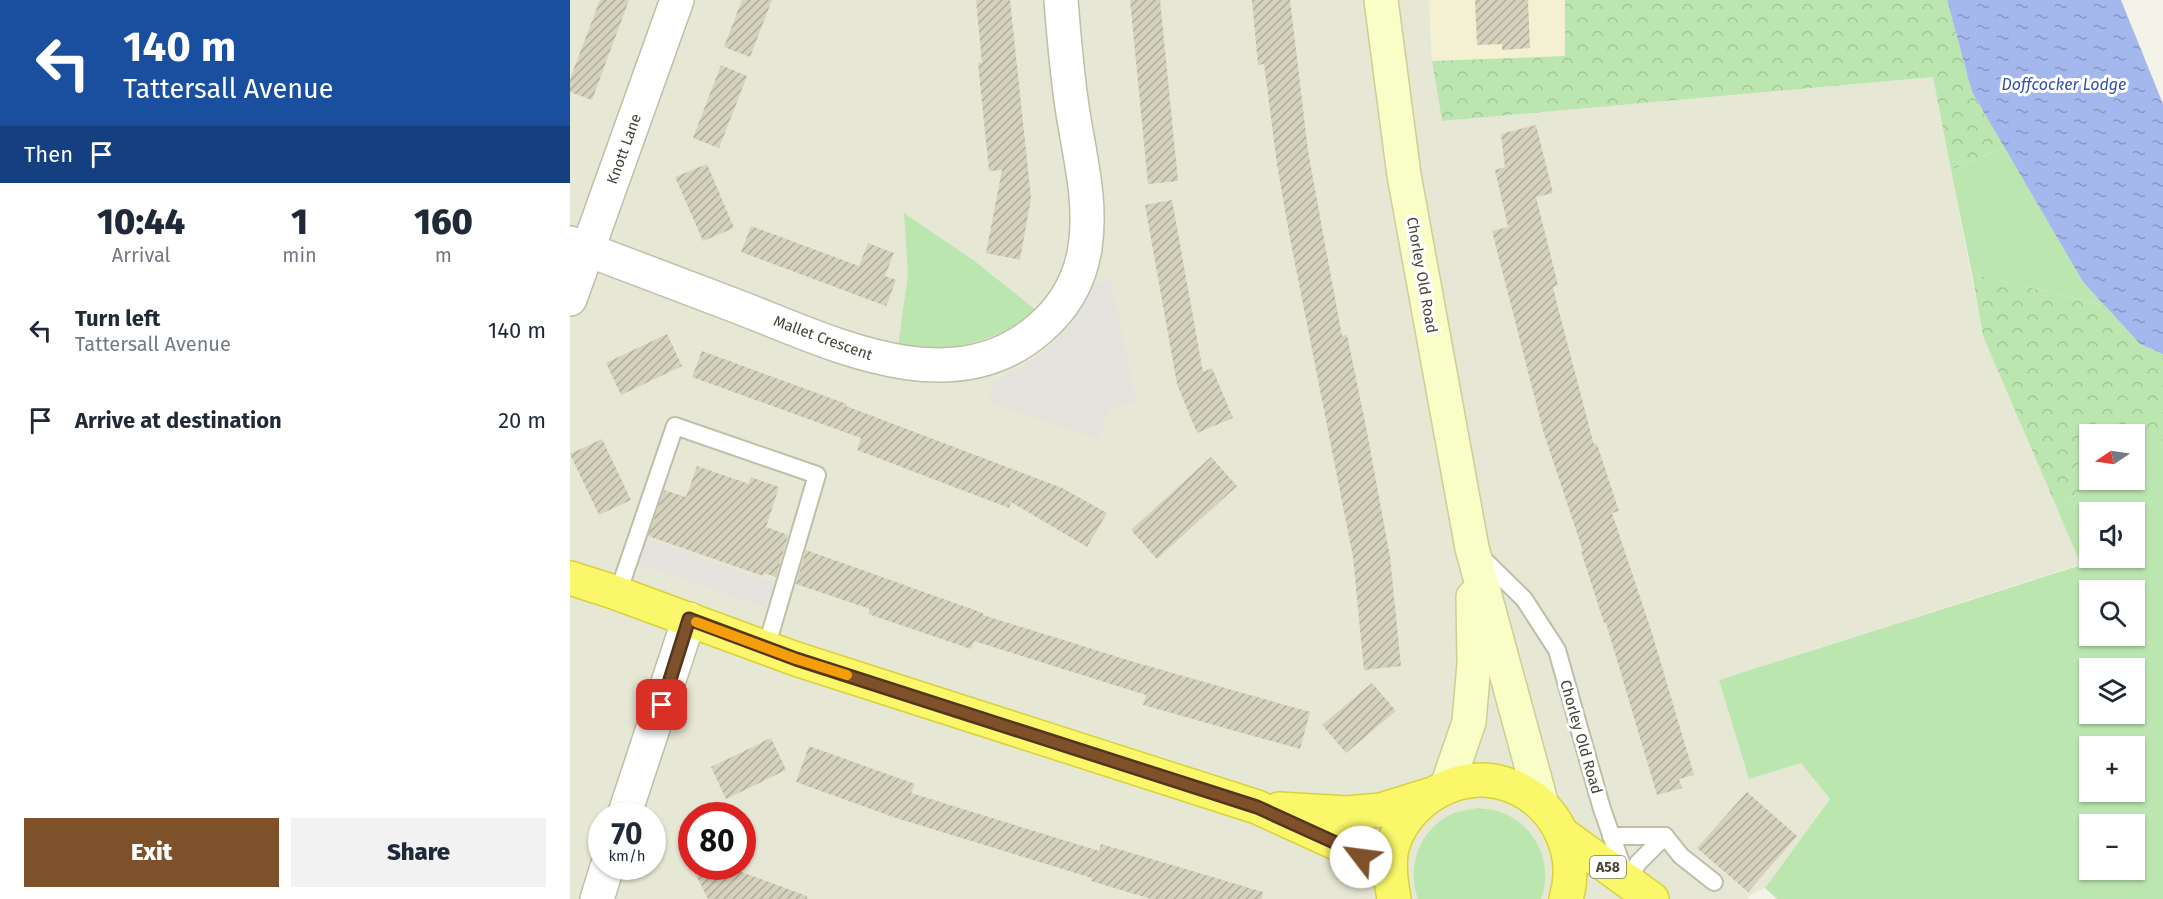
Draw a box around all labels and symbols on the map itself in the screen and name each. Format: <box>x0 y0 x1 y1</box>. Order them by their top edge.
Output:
water label: Doffcocker Lodge <box>2002 75 2126 94</box>
street label: Knott Lane <box>603 111 645 187</box>
street label: Chorley Old Road <box>1403 216 1441 334</box>
street label: Mallet Crescent <box>771 312 875 364</box>
north arrow <box>2079 424 2145 490</box>
street label: Chorley Old Road <box>1556 678 1606 796</box>
pin <box>636 679 687 730</box>
speed limit sign: 80 <box>678 802 756 880</box>
position arrow <box>1329 825 1393 889</box>
road number: A58 <box>1590 856 1626 878</box>

